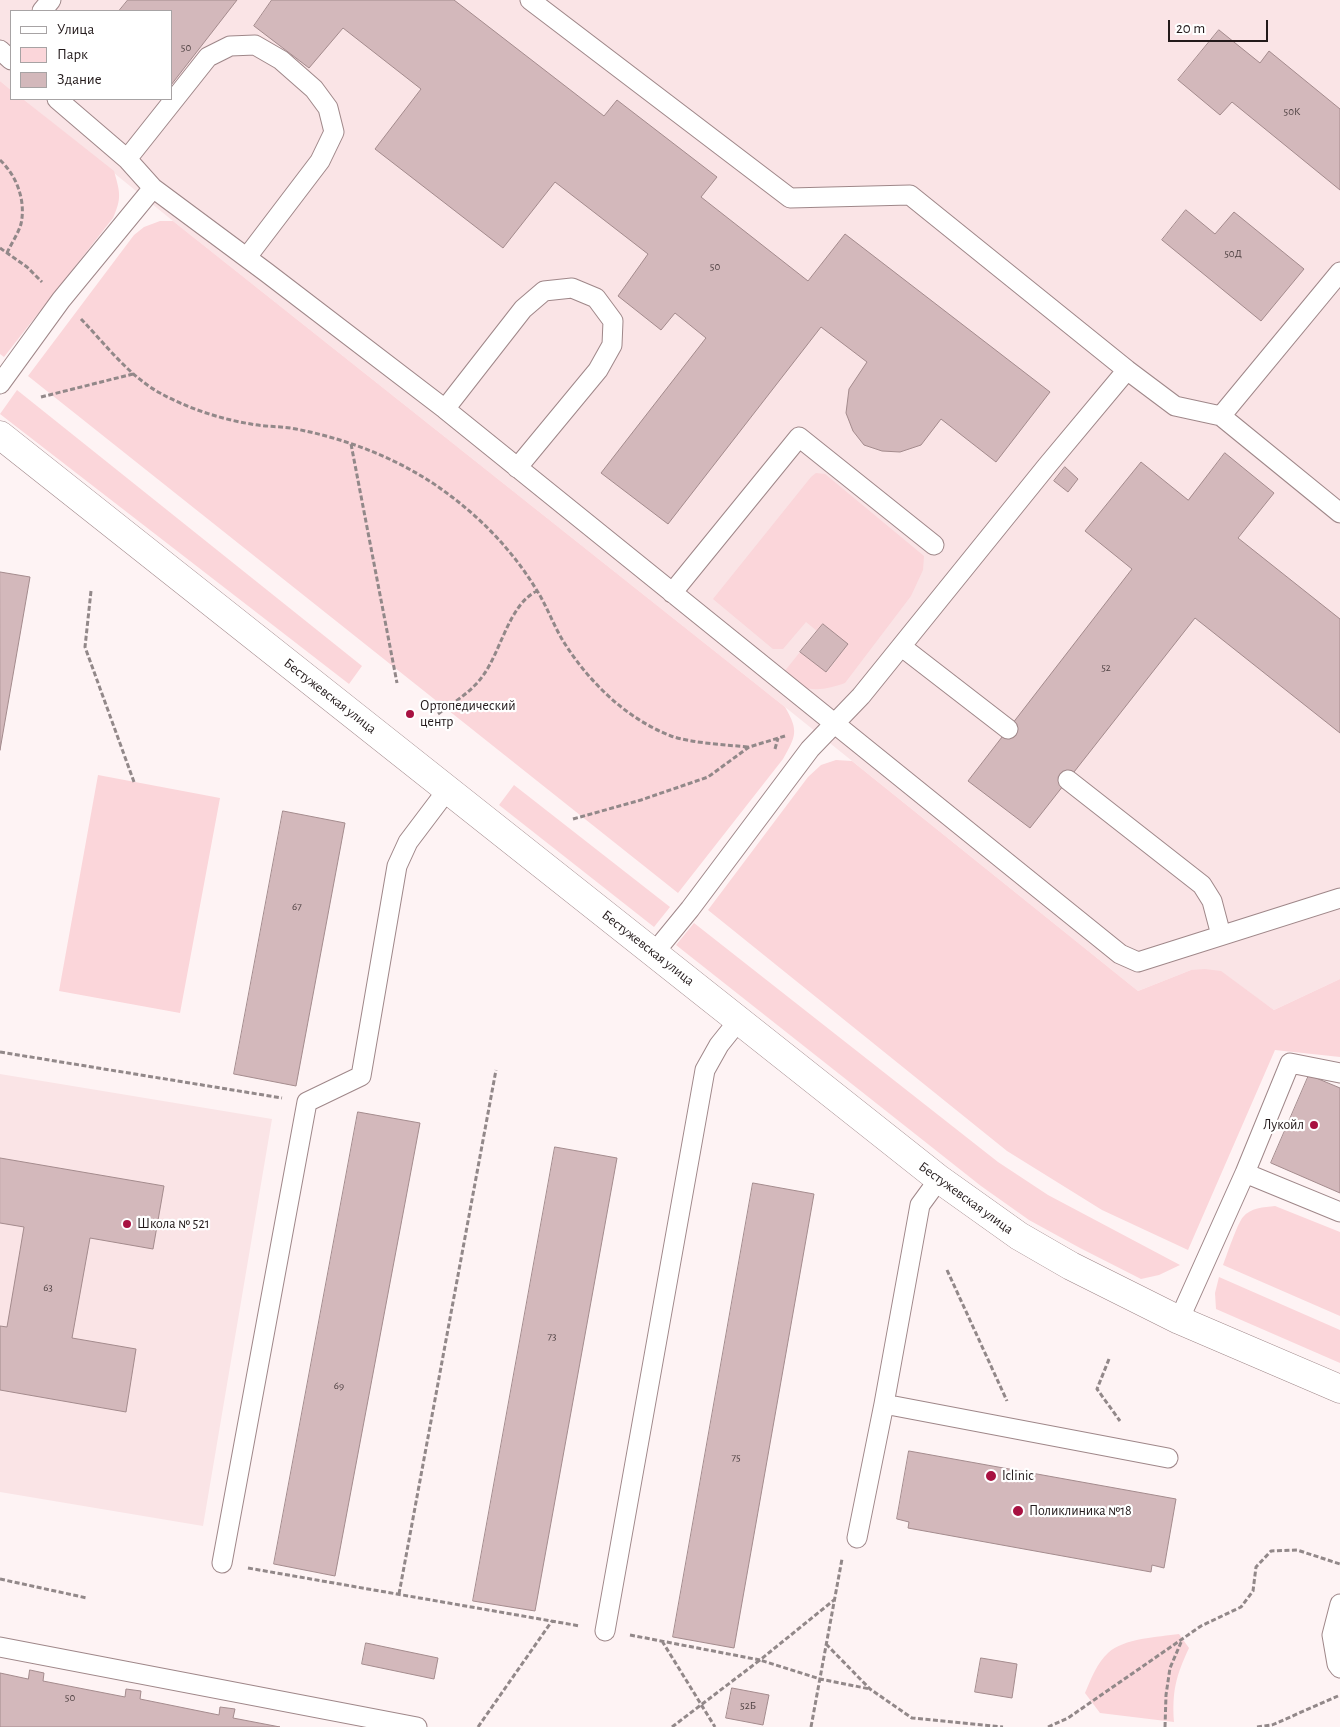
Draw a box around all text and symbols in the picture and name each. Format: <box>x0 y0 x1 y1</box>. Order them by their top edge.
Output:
legend <box>10 10 172 100</box>
scale bar <box>1170 10 1270 42</box>
text: 20 m <box>1176 21 1205 36</box>
text: Улица <box>57 22 94 37</box>
house number: 50 <box>181 41 191 55</box>
text: Парк <box>57 47 88 62</box>
text: Здание <box>57 72 102 87</box>
house number: 50К <box>1284 105 1300 119</box>
house number: 50Д <box>1224 247 1242 261</box>
house number: 50 <box>710 260 720 274</box>
street label: Бестужевская улица <box>280 655 380 737</box>
house number: 52 <box>1101 661 1111 675</box>
place label: Ортопедический центр <box>420 698 516 730</box>
marker: Ортопедический центр <box>404 708 416 720</box>
house number: 67 <box>292 900 302 914</box>
street label: Бестужевская улица <box>598 907 698 989</box>
place label: Лукойл <box>1263 1117 1304 1133</box>
marker: Лукойл <box>1308 1119 1320 1131</box>
street label: Бестужевская улица <box>915 1158 1017 1238</box>
place label: Школа № 521 <box>137 1216 210 1232</box>
marker: Школа № 521 <box>121 1218 133 1230</box>
house number: 63 <box>43 1281 53 1295</box>
house number: 73 <box>547 1330 557 1344</box>
house number: 69 <box>334 1379 344 1393</box>
house number: 75 <box>731 1451 741 1465</box>
place label: Iclinic <box>1002 1468 1034 1484</box>
marker: Iclinic <box>984 1469 998 1483</box>
place label: Поликлиника №18 <box>1029 1503 1132 1519</box>
marker: Поликлиника №18 <box>1011 1504 1025 1518</box>
house number: 50 <box>65 1691 75 1705</box>
house number: 52Б <box>740 1699 756 1713</box>

